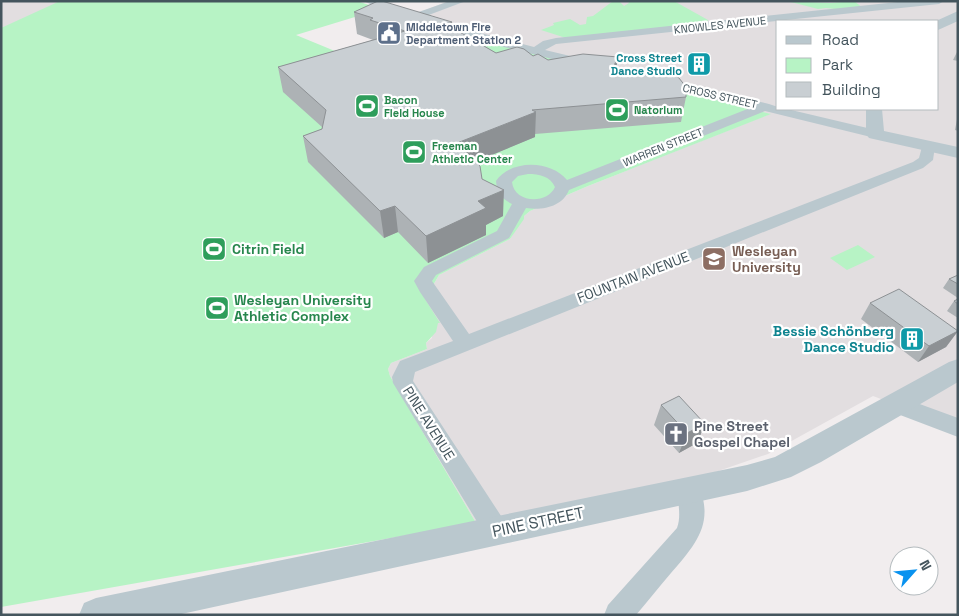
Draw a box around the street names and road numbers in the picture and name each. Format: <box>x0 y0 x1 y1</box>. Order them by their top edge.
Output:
street label: KNOWLES AVENUE <box>673 13 767 37</box>
street label: CROSS STREET <box>681 81 759 112</box>
street label: WARREN STREET <box>621 124 706 169</box>
street label: FOUNTAIN AVENUE <box>574 247 692 307</box>
street label: PINE AVENUE <box>399 383 459 463</box>
street label: PINE STREET <box>490 502 586 542</box>

